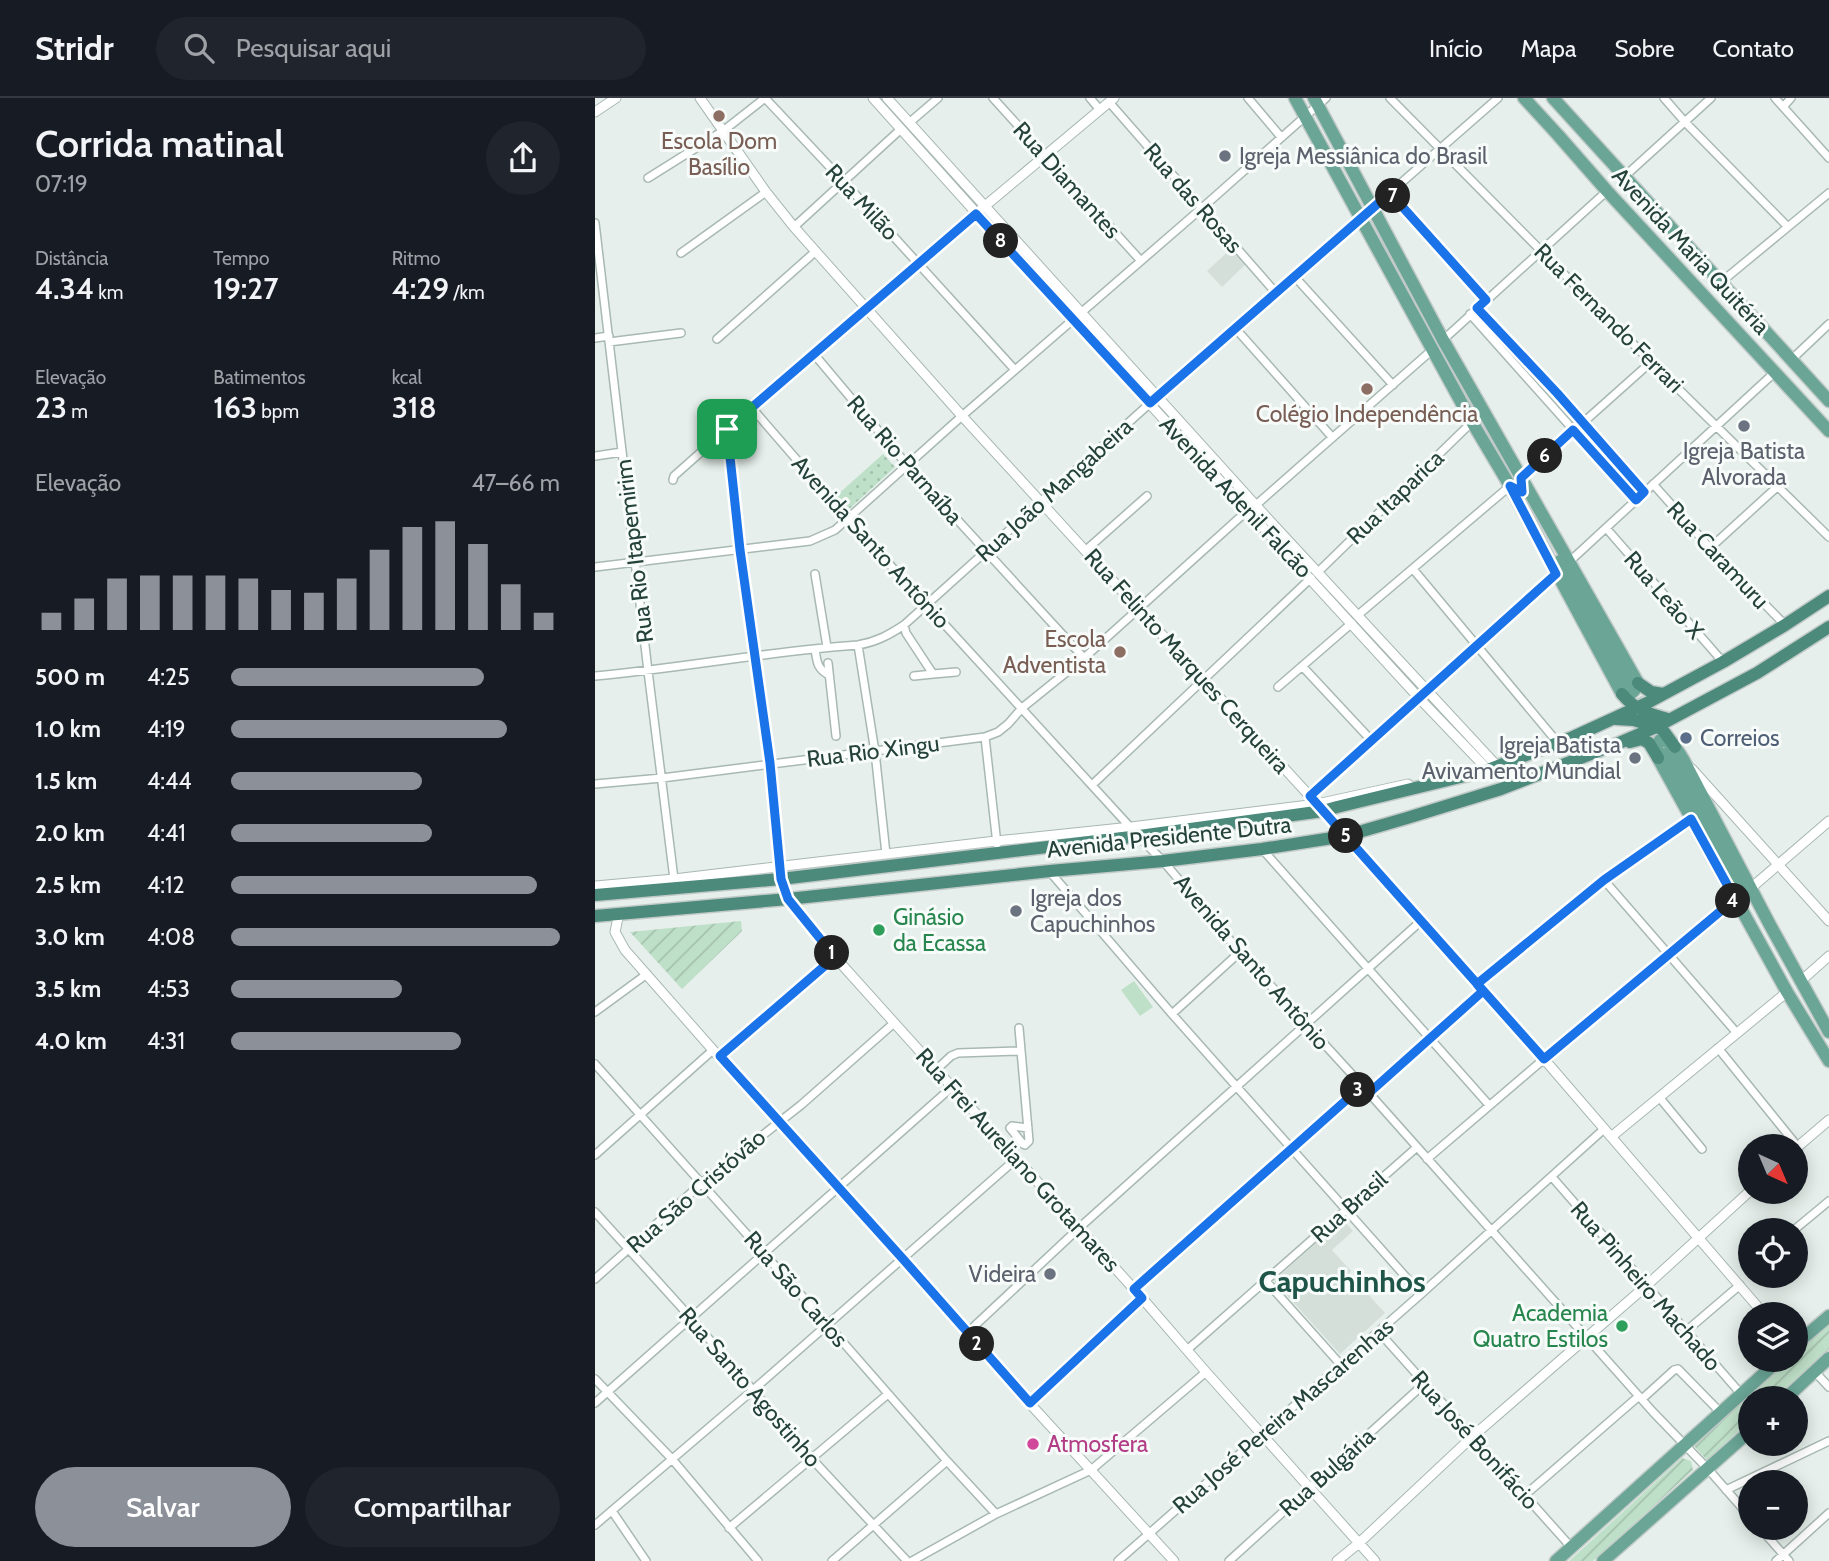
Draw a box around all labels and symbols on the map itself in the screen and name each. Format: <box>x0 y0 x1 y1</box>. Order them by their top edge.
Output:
marker: Escola Dom Basílio <box>711 108 727 124</box>
street label: Rua Diamantes <box>1007 116 1127 244</box>
place label: Escola Dom Basílio <box>661 127 777 181</box>
street label: Rua das Rosas <box>1138 137 1248 259</box>
place label: Igreja Messiânica do Brasil <box>1239 142 1488 170</box>
marker: Igreja Messiânica do Brasil <box>1217 148 1233 164</box>
street label: Rua Milão <box>820 158 904 246</box>
street label: Avenida Maria Quitéria <box>1606 162 1776 340</box>
pin: 7 <box>1375 178 1411 214</box>
pin: 8 <box>983 223 1019 258</box>
street label: Rua Fernando Ferrari <box>1529 238 1689 398</box>
marker: Colégio Independência <box>1359 381 1375 397</box>
street label: Rua Rio Parnaíba <box>841 390 969 530</box>
pin <box>697 399 757 459</box>
place label: Colégio Independência <box>1256 400 1478 428</box>
street label: Avenida Adenil Falcão <box>1154 410 1318 584</box>
street label: Rua João Mangabeira <box>970 412 1138 568</box>
marker: Igreja Batista Alvorada <box>1736 418 1752 434</box>
place label: Igreja Batista Alvorada <box>1683 437 1805 491</box>
pin: 6 <box>1527 438 1563 474</box>
street label: Rua Itaparica <box>1341 444 1449 550</box>
street label: Avenida Santo Antônio <box>786 450 956 634</box>
street label: Rua Rio Itapemirim <box>609 458 659 644</box>
street label: Rua Caramuru <box>1661 495 1775 615</box>
street label: Rua Felinto Marques Cerqueira <box>1078 543 1296 779</box>
street label: Rua Leão X <box>1618 545 1710 645</box>
place label: Escola Adventista <box>1003 625 1106 679</box>
marker: Escola Adventista <box>1112 644 1128 660</box>
place label: Correios <box>1700 724 1780 752</box>
street label: Rua Rio Xingu <box>805 729 941 773</box>
marker: Correios <box>1678 730 1694 746</box>
place label: Igreja Batista Avivamento Mundial <box>1422 731 1622 785</box>
marker: Igreja Batista Avivamento Mundial <box>1627 750 1643 766</box>
street label: Avenida Presidente Dutra <box>1045 810 1293 864</box>
pin: 5 <box>1329 818 1363 854</box>
street label: Avenida Santo Antônio <box>1168 869 1336 1055</box>
place label: Igreja dos Capuchinhos <box>1030 884 1155 938</box>
pin: 4 <box>1715 884 1751 918</box>
place label: Ginásio da Ecassa <box>893 903 986 957</box>
marker: Igreja dos Capuchinhos <box>1008 903 1024 919</box>
marker: Ginásio da Ecassa <box>871 922 887 938</box>
pin: 1 <box>814 936 849 970</box>
street label: Rua Frei Aureliano Grotamares <box>910 1042 1126 1278</box>
pin: 3 <box>1341 1072 1375 1108</box>
street label: Rua São Cristóvão <box>621 1123 771 1259</box>
north arrow <box>1738 1134 1808 1204</box>
street label: Rua Brasil <box>1305 1165 1394 1249</box>
street label: Rua Pinheiro Machado <box>1565 1196 1727 1376</box>
street label: Rua São Carlos <box>738 1225 854 1353</box>
place label: Videira <box>969 1260 1036 1288</box>
district label: Capuchinhos <box>1258 1263 1426 1300</box>
marker: Videira <box>1042 1266 1058 1282</box>
place label: Academia Quatro Estilos <box>1473 1299 1608 1353</box>
street label: Rua Santo Agostinho <box>673 1301 827 1473</box>
street label: Rua José Pereira Mascarenhas <box>1167 1312 1399 1520</box>
marker: Academia Quatro Estilos <box>1614 1318 1630 1334</box>
pin: 2 <box>959 1326 995 1362</box>
street label: Rua José Bonifácio <box>1405 1365 1545 1515</box>
street label: Rua Bulgária <box>1274 1422 1380 1522</box>
place label: Atmosfera <box>1047 1430 1148 1458</box>
marker: Atmosfera <box>1025 1436 1041 1452</box>

